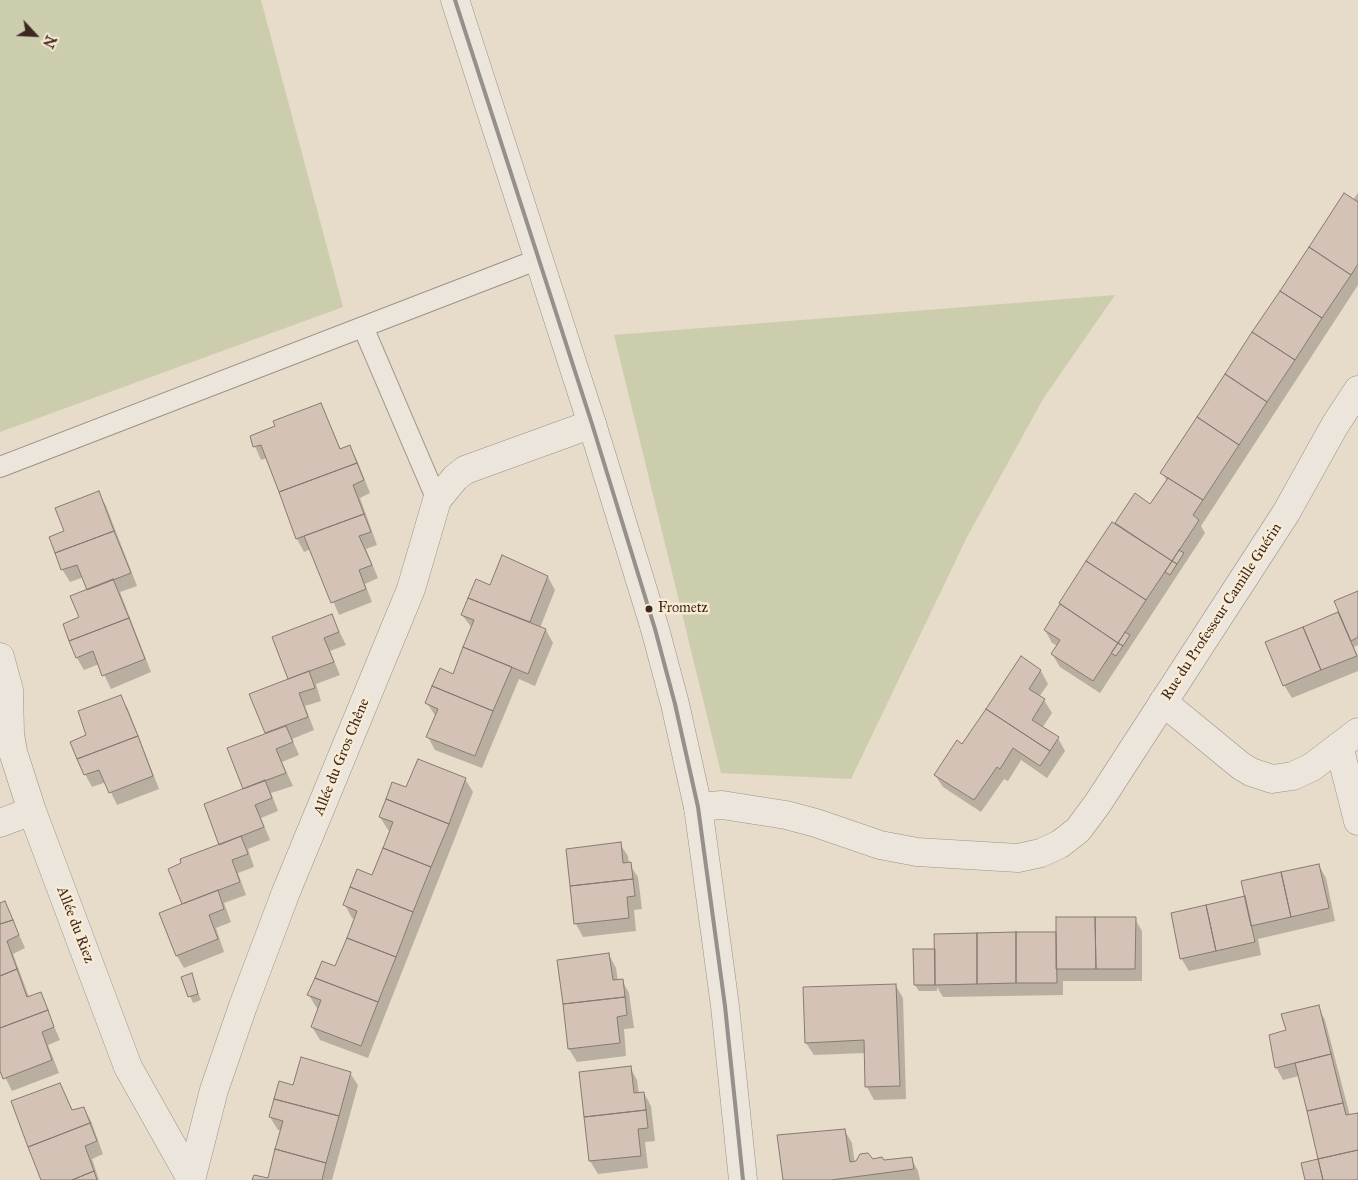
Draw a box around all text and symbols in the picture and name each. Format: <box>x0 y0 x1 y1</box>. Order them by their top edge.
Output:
north arrow <box>10 10 60 60</box>
text: N <box>39 33 59 51</box>
street label: Rue du Professeur Camille Guérin <box>1158 520 1286 704</box>
place label: Frometz <box>658 601 708 617</box>
marker: Frometz <box>644 604 654 614</box>
street label: Allée du Gros Chêne <box>310 696 374 818</box>
street label: Allée du Riez <box>52 884 98 966</box>

